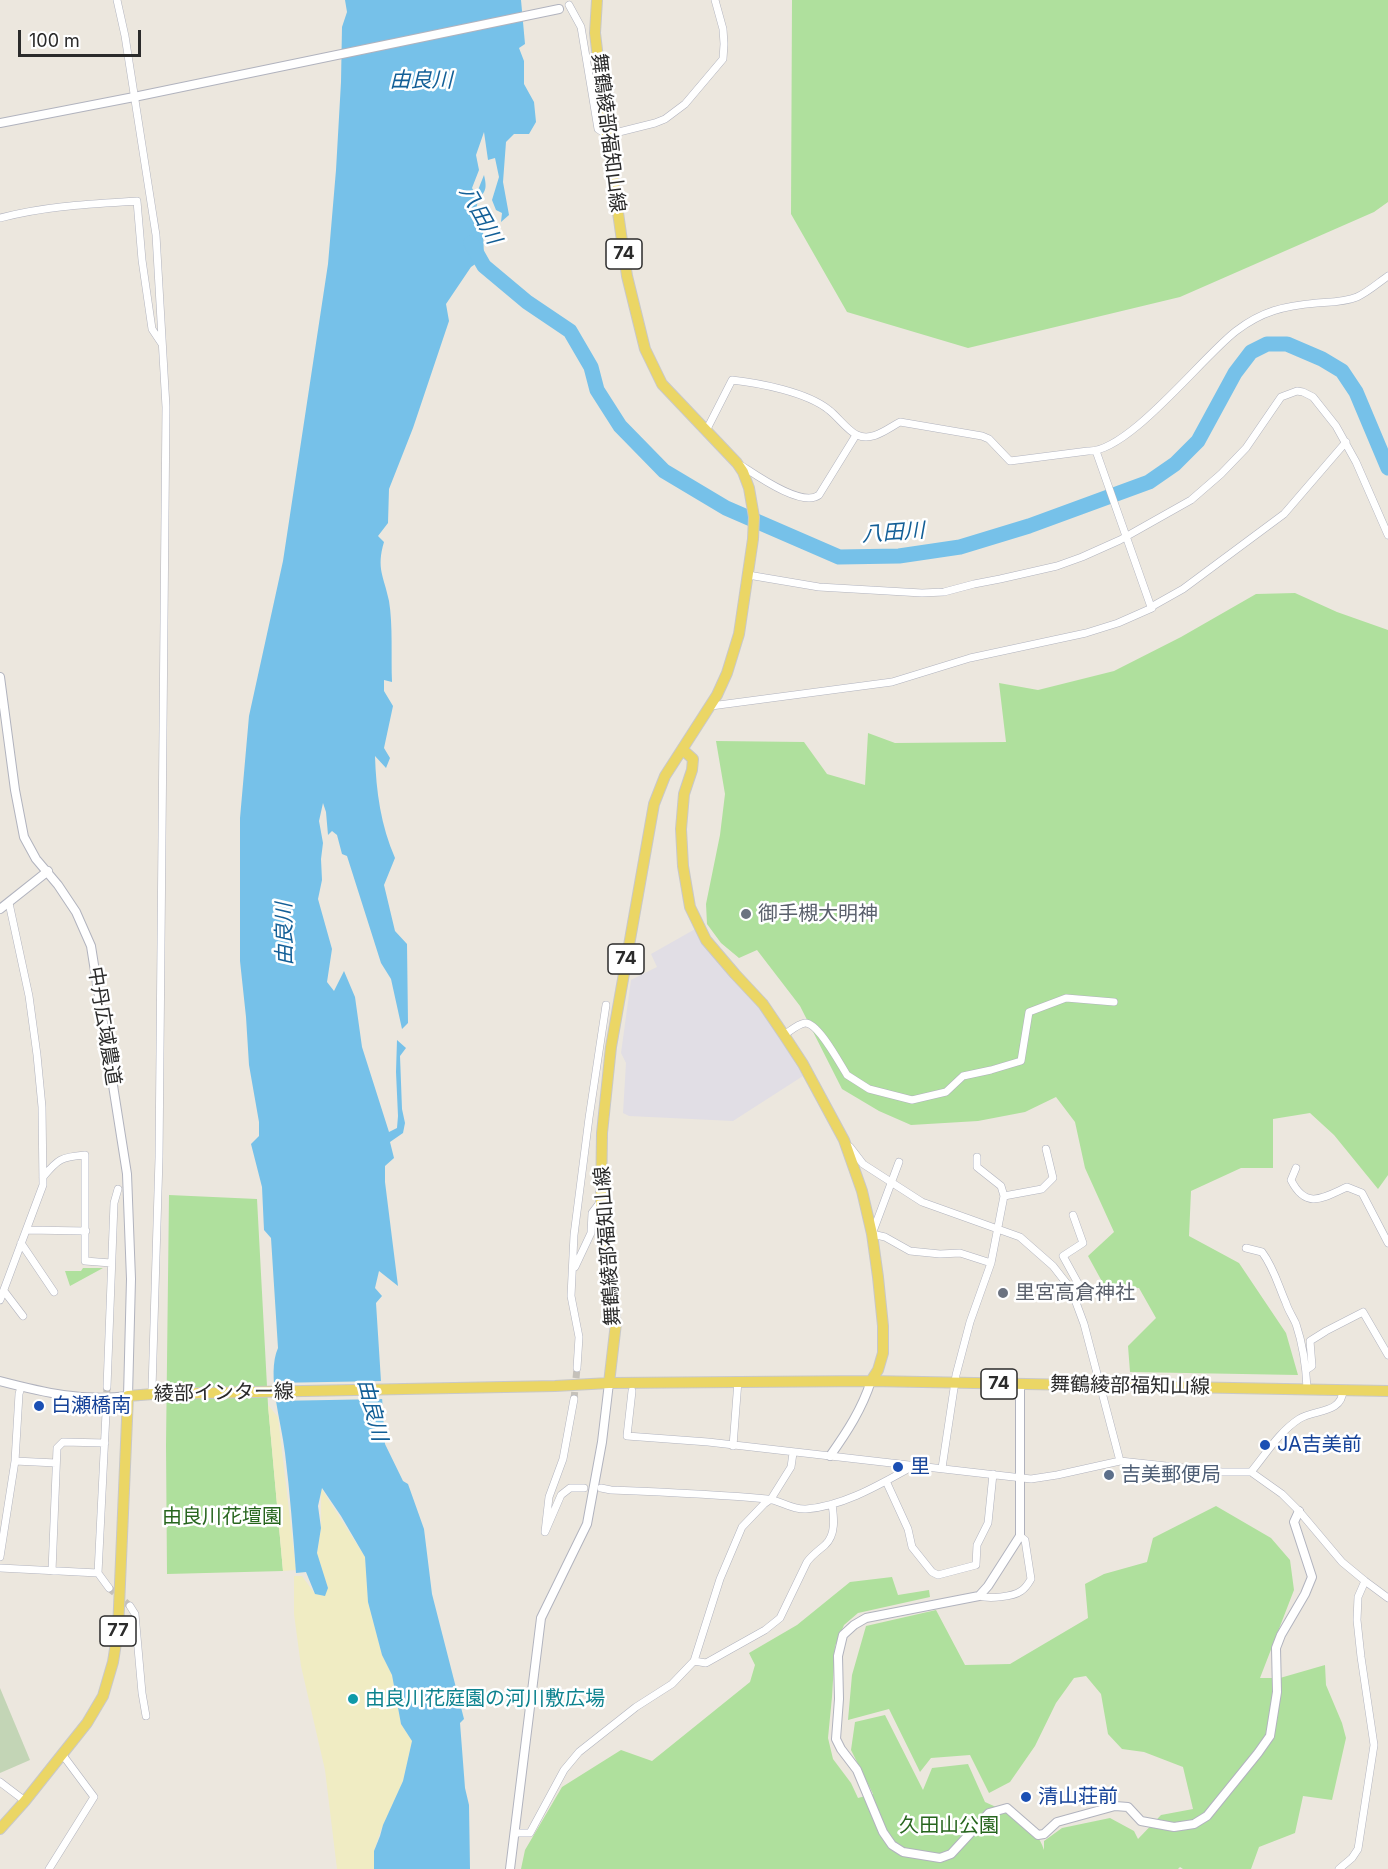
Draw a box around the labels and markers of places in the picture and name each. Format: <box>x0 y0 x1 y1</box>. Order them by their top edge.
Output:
place label: 御手槻大明神 <box>758 902 878 926</box>
marker: 御手槻大明神 <box>739 907 753 921</box>
place label: 里宮高倉神社 <box>1015 1281 1135 1305</box>
marker: 里宮高倉神社 <box>996 1286 1010 1300</box>
place label: 白瀬橋南 <box>51 1394 131 1418</box>
marker: 白瀬橋南 <box>32 1399 46 1413</box>
place label: JA吉美前 <box>1277 1433 1362 1457</box>
marker: JA吉美前 <box>1258 1438 1272 1452</box>
place label: 里 <box>910 1455 930 1479</box>
marker: 里 <box>891 1460 905 1474</box>
place label: 吉美郵便局 <box>1121 1463 1221 1487</box>
marker: 吉美郵便局 <box>1102 1468 1116 1482</box>
place label: 由良川花庭園の河川敷広場 <box>365 1687 605 1711</box>
marker: 由良川花庭園の河川敷広場 <box>346 1692 360 1706</box>
place label: 清山荘前 <box>1038 1785 1118 1809</box>
marker: 清山荘前 <box>1019 1790 1033 1804</box>

